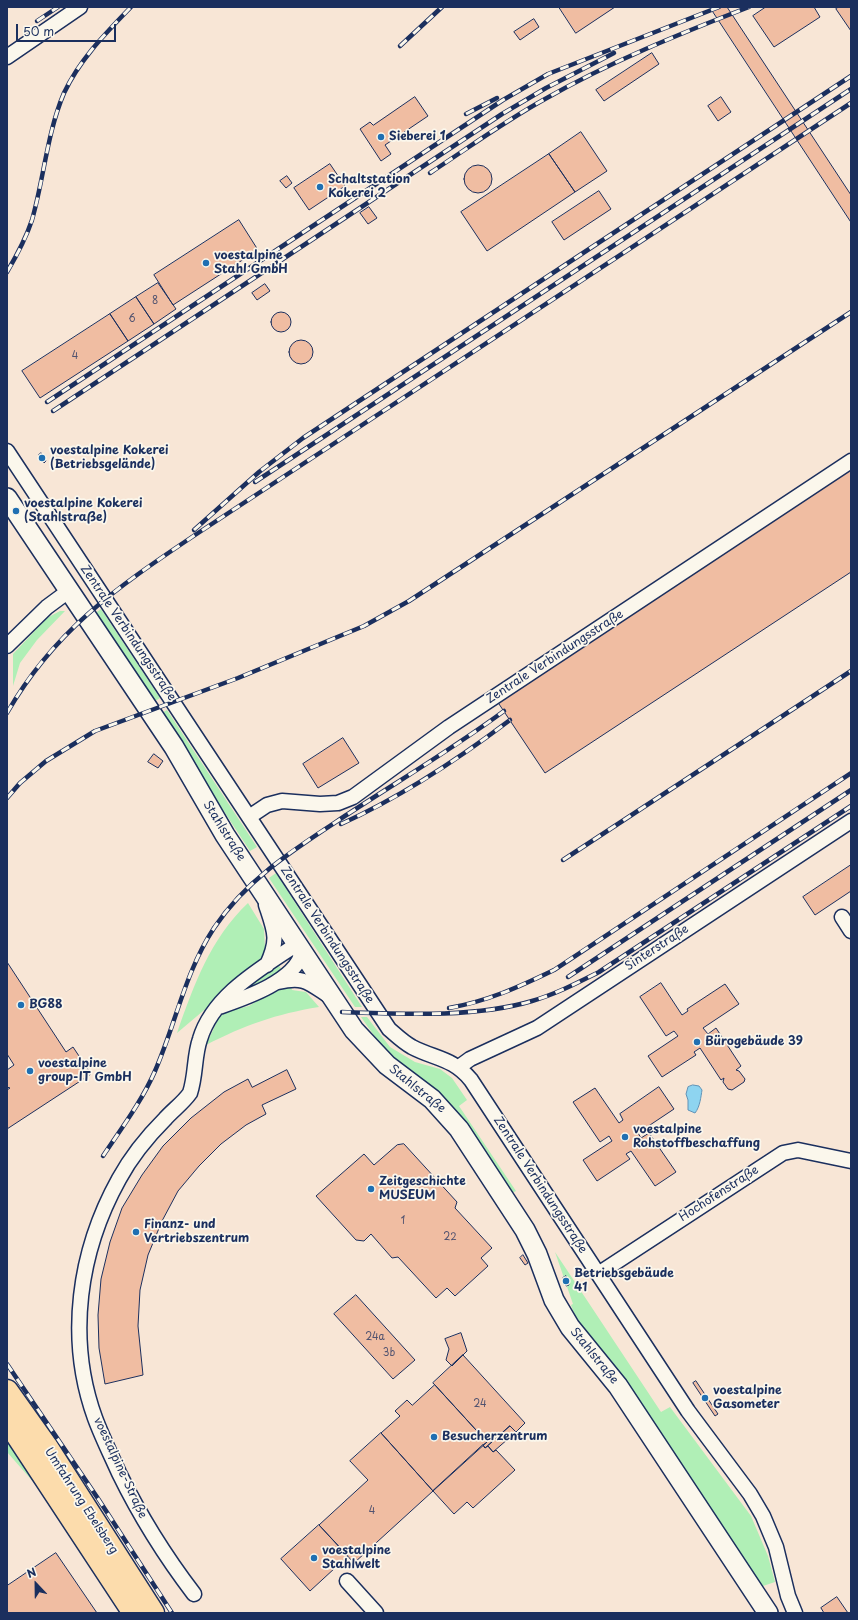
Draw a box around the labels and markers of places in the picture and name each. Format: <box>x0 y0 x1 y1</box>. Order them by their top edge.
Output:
place label: Sieberei 1 <box>389 130 446 144</box>
marker: Sieberei 1 <box>376 132 386 142</box>
place label: Schaltstation Kokerei 2 <box>328 173 410 201</box>
marker: Schaltstation Kokerei 2 <box>315 182 325 192</box>
place label: voestalpine Stahl GmbH <box>214 249 288 277</box>
marker: voestalpine Stahl GmbH <box>201 258 211 268</box>
place label: voestalpine Kokerei (Betriebsgelände) <box>50 444 168 472</box>
marker: voestalpine Kokerei (Betriebsgelände) <box>37 453 47 463</box>
place label: voestalpine Kokerei (Stahlstraße) <box>24 497 142 525</box>
marker: voestalpine Kokerei (Stahlstraße) <box>11 506 21 516</box>
place label: BG88 <box>29 998 62 1012</box>
marker: BG88 <box>16 1000 26 1010</box>
place label: Bürogebäude 39 <box>705 1035 803 1049</box>
marker: Bürogebäude 39 <box>692 1037 702 1047</box>
place label: voestalpine group-IT GmbH <box>38 1057 132 1085</box>
marker: voestalpine group-IT GmbH <box>25 1066 35 1076</box>
place label: voestalpine Rohstoffbeschaffung <box>633 1123 760 1151</box>
marker: voestalpine Rohstoffbeschaffung <box>620 1132 630 1142</box>
place label: Zeitgeschichte MUSEUM <box>379 1175 466 1203</box>
marker: Zeitgeschichte MUSEUM <box>366 1184 376 1194</box>
place label: Finanz- und Vertriebszentrum <box>144 1218 249 1246</box>
marker: Finanz- und Vertriebszentrum <box>131 1227 141 1237</box>
place label: Betriebsgebäude 41 <box>574 1267 674 1295</box>
marker: Betriebsgebäude 41 <box>561 1276 571 1286</box>
place label: voestalpine Gasometer <box>713 1384 782 1412</box>
marker: voestalpine Gasometer <box>700 1393 710 1403</box>
place label: Besucherzentrum <box>442 1430 547 1444</box>
marker: Besucherzentrum <box>429 1432 439 1442</box>
place label: voestalpine Stahlwelt <box>322 1544 391 1572</box>
marker: voestalpine Stahlwelt <box>309 1553 319 1563</box>

